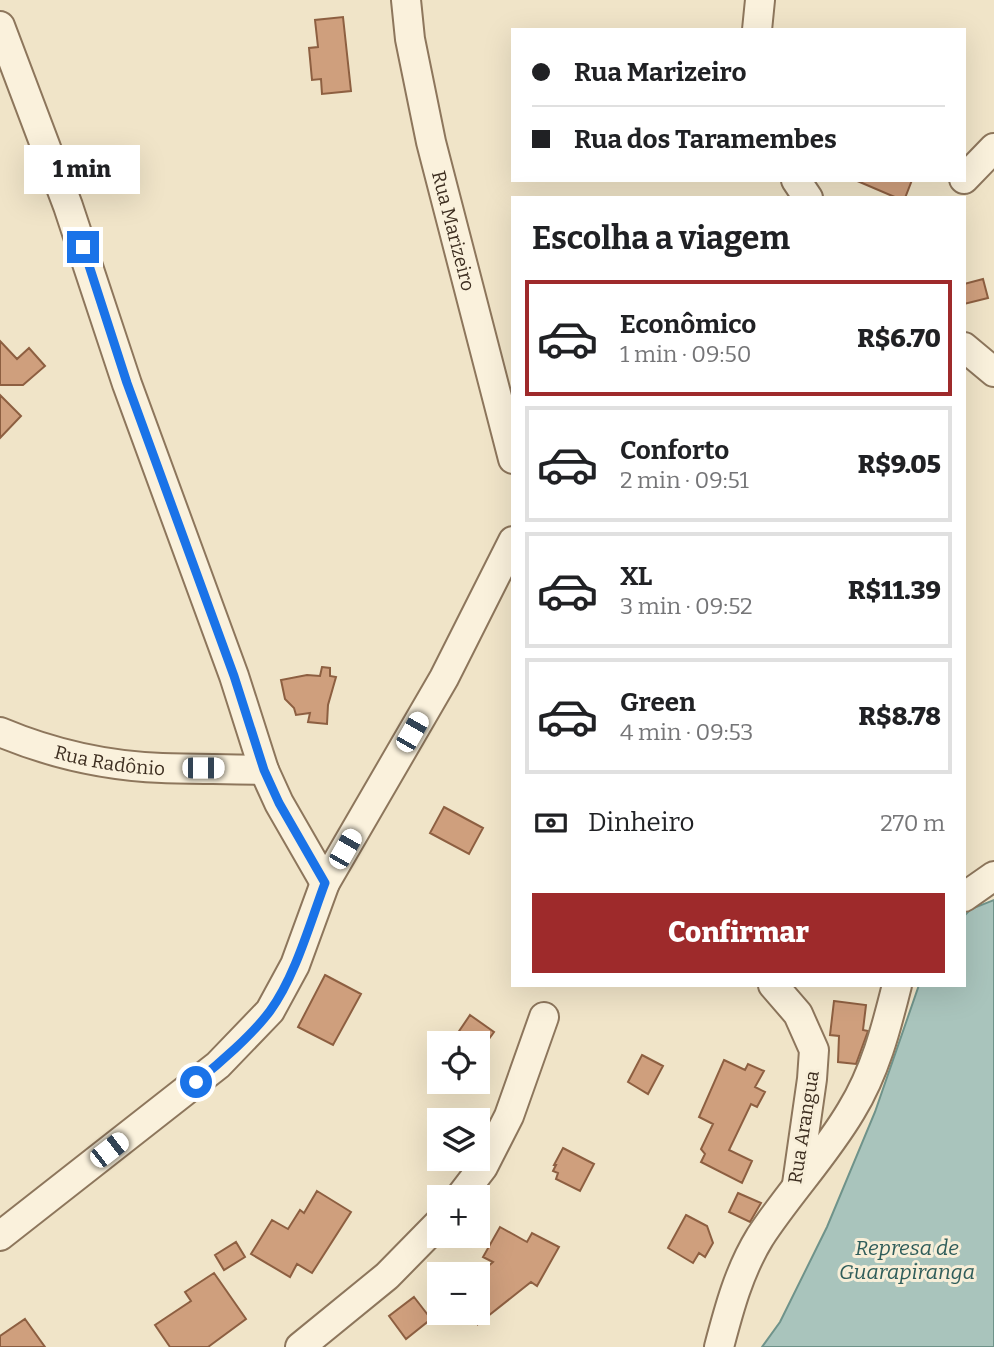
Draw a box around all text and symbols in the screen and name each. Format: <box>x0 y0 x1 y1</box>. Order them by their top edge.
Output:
text: Rua Marizeiro <box>574 57 746 88</box>
text: Rua dos Taramembes <box>574 124 837 155</box>
callout: 1 min <box>25 146 141 194</box>
text: 1 min <box>53 155 111 183</box>
street label: Rua Marizeiro <box>427 168 480 293</box>
text: Escolha a viagem <box>532 219 790 257</box>
route end <box>67 231 99 263</box>
icon: car <box>536 307 599 370</box>
text: Econômico <box>620 309 756 340</box>
text: R$6.70 <box>857 323 941 354</box>
text: 1 min · 09:50 <box>620 340 751 368</box>
icon: car <box>536 433 599 496</box>
text: Conforto <box>620 435 729 466</box>
text: R$9.05 <box>858 449 941 480</box>
text: 2 min · 09:51 <box>620 466 749 494</box>
icon: car <box>536 559 599 622</box>
text: XL <box>620 561 652 592</box>
text: R$11.39 <box>848 575 941 606</box>
text: 3 min · 09:52 <box>620 592 753 620</box>
icon: car <box>536 685 599 748</box>
text: Green <box>620 687 696 718</box>
text: R$8.78 <box>859 701 941 732</box>
car <box>393 709 432 755</box>
text: 4 min · 09:53 <box>620 718 753 746</box>
street label: Rua Radônio <box>52 740 166 780</box>
car <box>183 758 225 779</box>
icon: cash <box>532 804 570 842</box>
text: Dinheiro <box>588 807 694 838</box>
text: 270 m <box>880 809 945 837</box>
car <box>326 826 365 872</box>
button: Confirmar <box>532 893 945 973</box>
map controls <box>427 1031 490 1325</box>
button: locate <box>427 1031 490 1094</box>
route start <box>180 1066 212 1098</box>
street label: Rua Arangua <box>783 1068 824 1185</box>
button: layers <box>427 1108 490 1171</box>
car <box>86 1129 133 1171</box>
button: + <box>427 1185 490 1248</box>
water label: Represa de Guarapiranga <box>839 1235 975 1285</box>
button: − <box>427 1262 490 1325</box>

